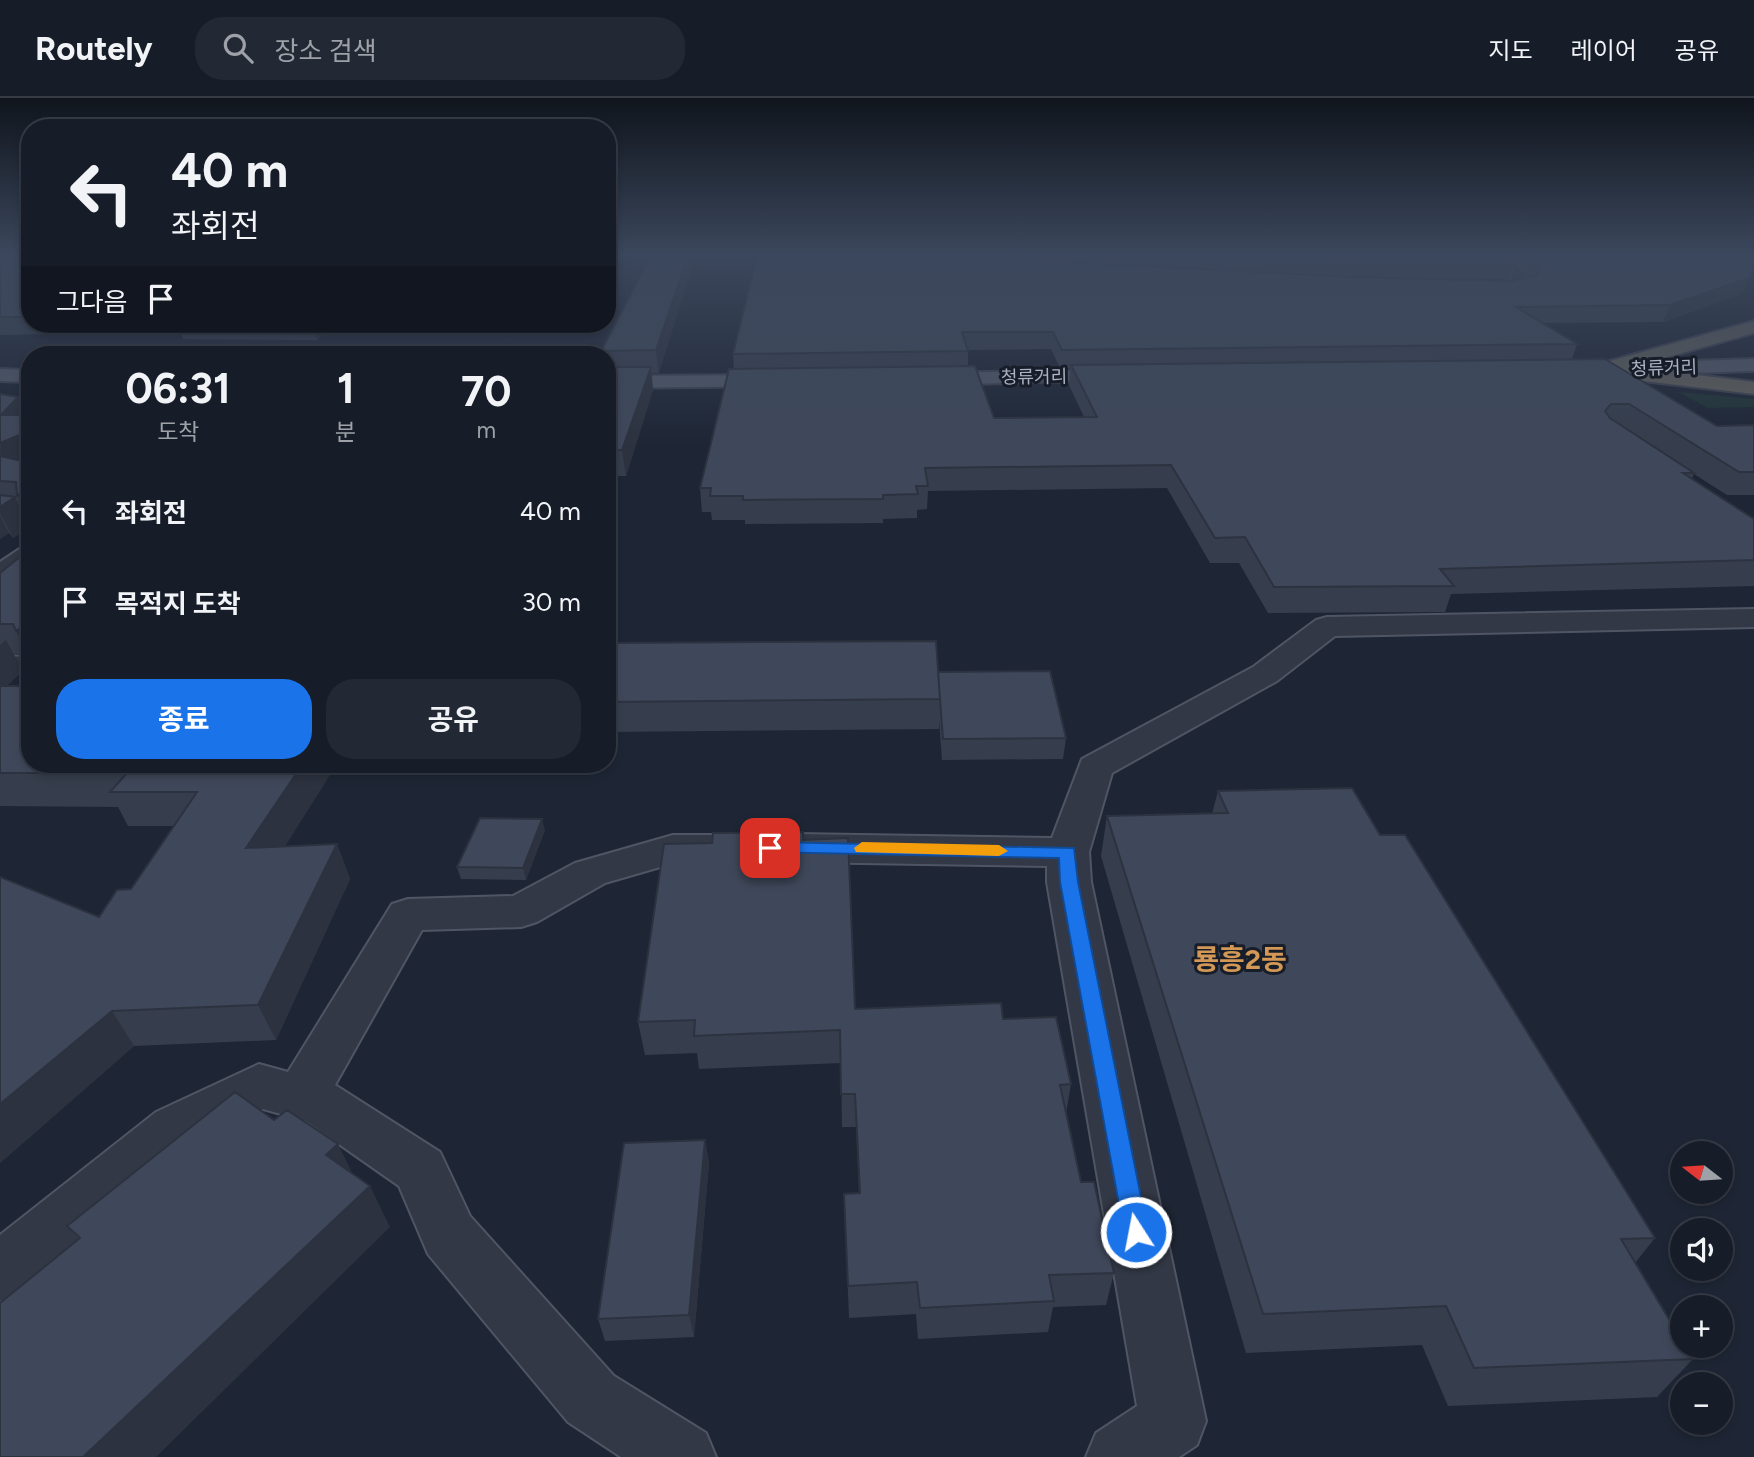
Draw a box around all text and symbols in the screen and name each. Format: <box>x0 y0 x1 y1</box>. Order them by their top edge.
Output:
search box <box>195 17 685 80</box>
text: Routely <box>35 29 153 68</box>
icon: search <box>219 29 257 67</box>
text: 장소 검색 <box>275 35 377 67</box>
text: 지도 <box>1488 36 1533 65</box>
text: 레이어 <box>1571 36 1637 65</box>
text: 공유 <box>1675 36 1719 65</box>
text: 40 m <box>171 140 288 199</box>
icon: left <box>56 147 147 238</box>
text: 좌회전 <box>171 207 259 245</box>
icon: arrive <box>142 280 180 318</box>
text: 그다음 <box>56 286 128 318</box>
street label: 청류거리 <box>1631 356 1697 380</box>
text: 06:31 <box>125 363 231 414</box>
text: 1 <box>337 363 355 414</box>
street label: 청류거리 <box>1001 365 1067 389</box>
text: 70 <box>461 366 512 417</box>
text: m <box>476 416 496 444</box>
text: 도착 <box>157 418 199 446</box>
text: 분 <box>335 418 356 446</box>
icon: left <box>56 492 94 530</box>
text: 40 m <box>520 495 581 527</box>
text: 좌회전 <box>115 497 187 529</box>
icon: arrive <box>56 583 94 621</box>
text: 30 m <box>522 586 581 618</box>
text: 목적지 도착 <box>115 588 241 620</box>
button: 종료 <box>56 679 312 759</box>
button: 공유 <box>326 679 581 759</box>
pin <box>740 818 800 878</box>
icon: arrive <box>751 829 789 867</box>
district label: 룡흥2동 <box>1193 942 1287 976</box>
north arrow <box>1670 1141 1732 1204</box>
map controls <box>1670 1141 1733 1435</box>
position arrow <box>1099 1195 1173 1269</box>
button: sound <box>1670 1218 1733 1281</box>
button: + <box>1670 1295 1733 1358</box>
button: − <box>1670 1372 1733 1435</box>

